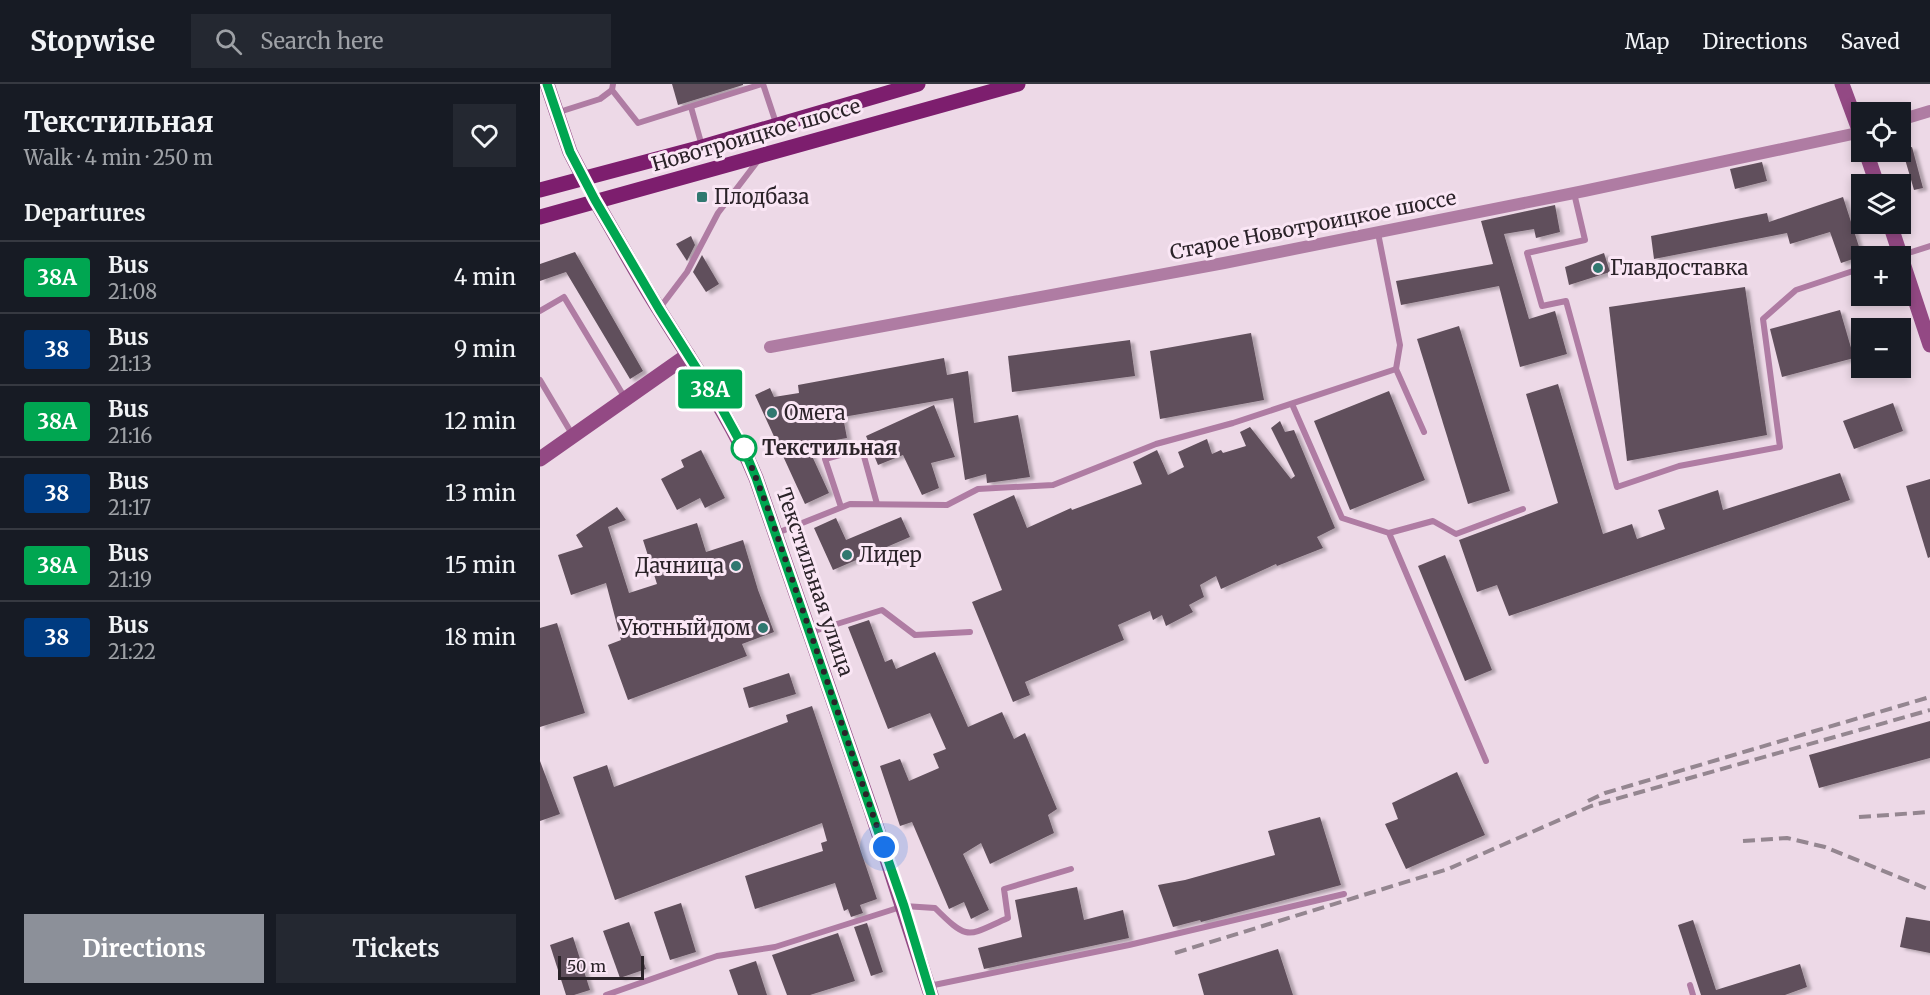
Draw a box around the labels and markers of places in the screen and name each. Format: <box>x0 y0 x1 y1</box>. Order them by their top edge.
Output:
place label: Плодбаза <box>714 184 810 209</box>
marker: Плодбаза <box>695 190 709 204</box>
place label: Главдоставка <box>1610 255 1749 280</box>
marker: Главдоставка <box>1591 261 1605 275</box>
place label: Омега <box>784 400 846 425</box>
marker: Омега <box>765 406 779 420</box>
marker: Текстильная <box>731 435 757 461</box>
place label: Текстильная <box>762 435 898 460</box>
place label: Лидер <box>859 542 922 567</box>
marker: Лидер <box>840 548 854 562</box>
place label: Дачница <box>635 553 724 578</box>
marker: Дачница <box>729 559 743 573</box>
place label: Уютный дом <box>619 615 751 640</box>
marker: Уютный дом <box>756 621 770 635</box>

